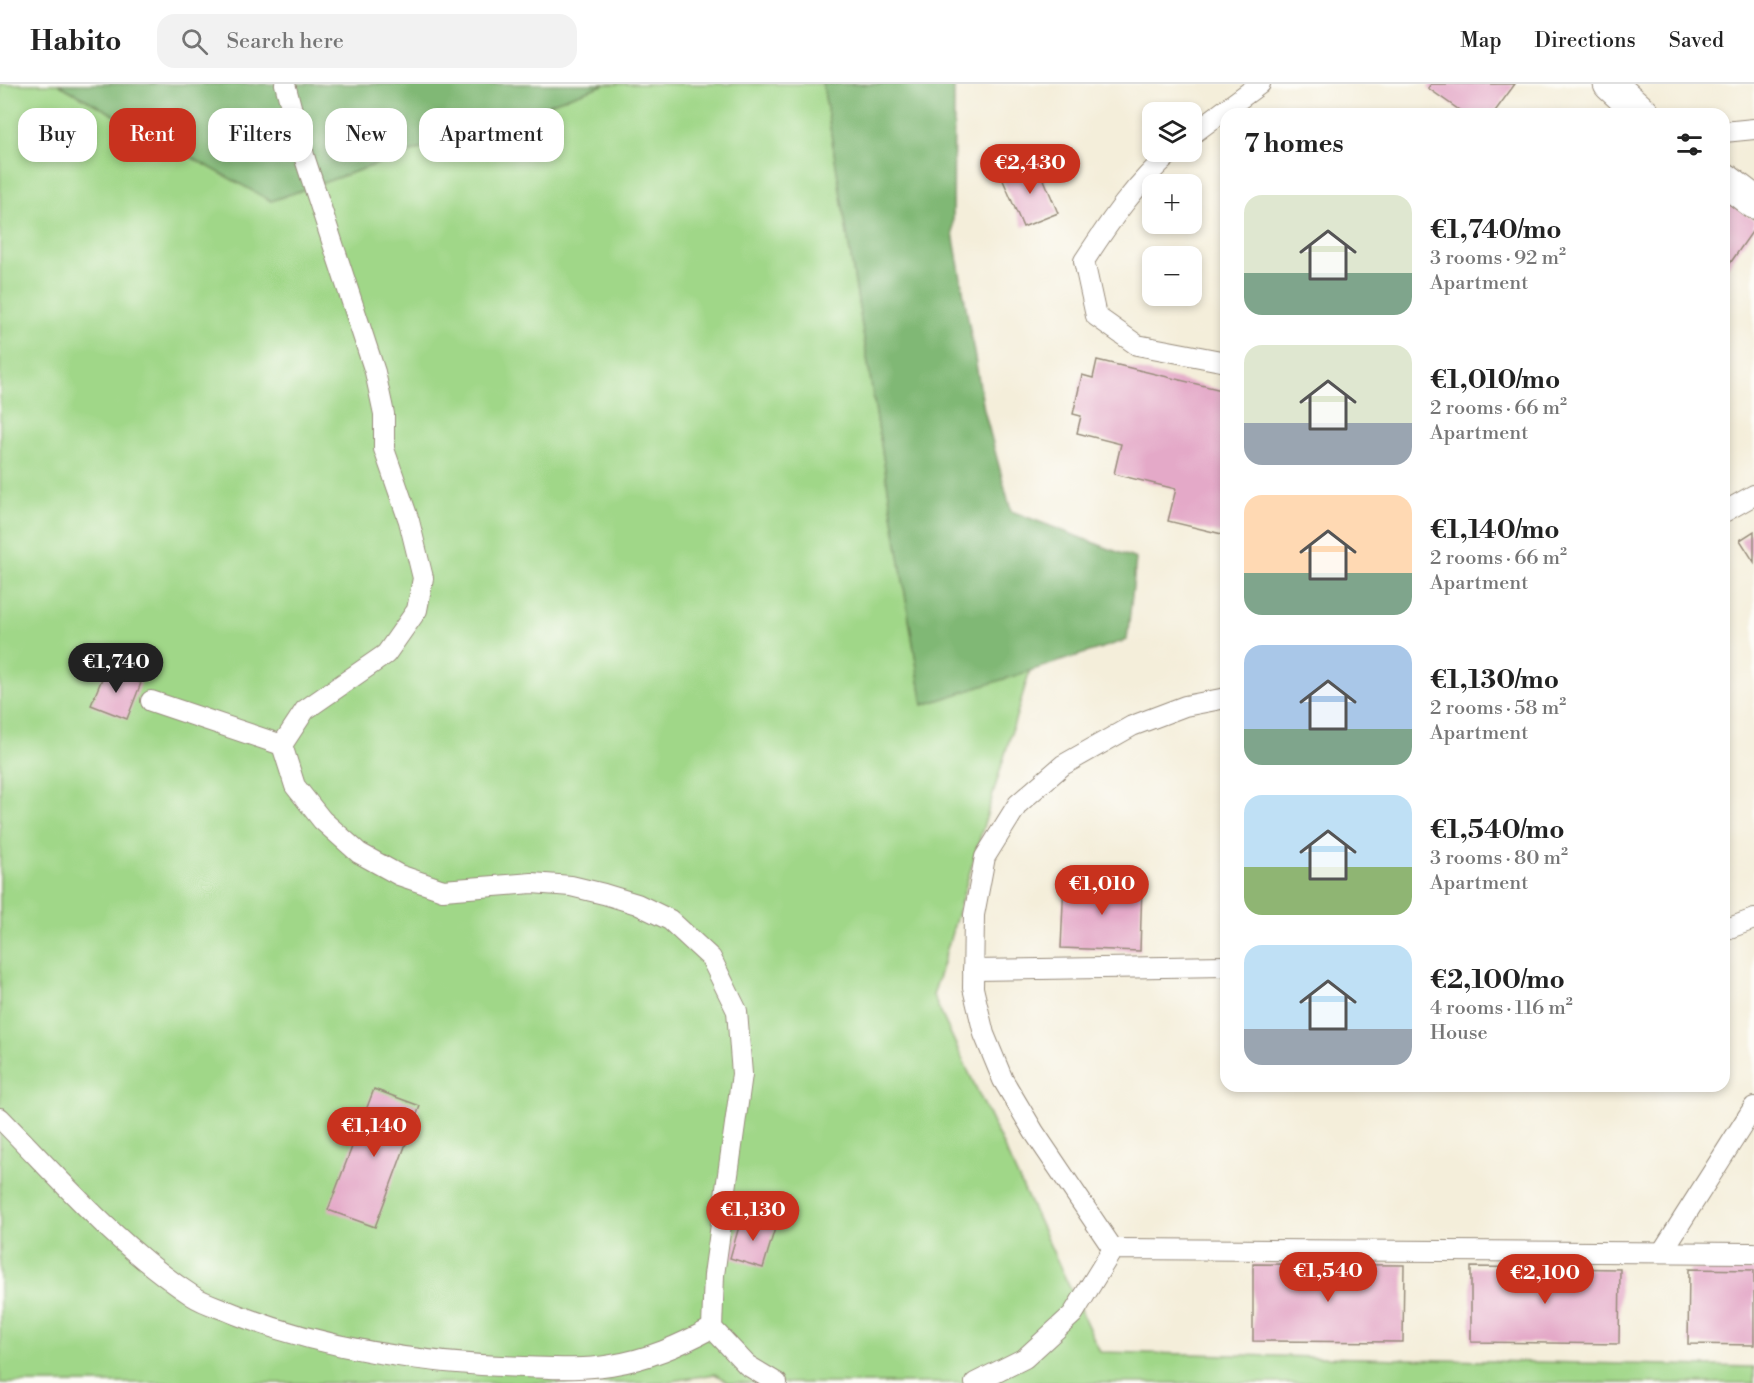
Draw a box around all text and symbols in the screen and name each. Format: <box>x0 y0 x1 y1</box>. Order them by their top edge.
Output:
search box <box>157 14 577 68</box>
text: Habito <box>30 24 121 59</box>
icon: search <box>178 25 211 58</box>
text: Search here <box>226 28 344 55</box>
text: Map <box>1460 28 1502 54</box>
text: Directions <box>1535 28 1636 54</box>
text: Saved <box>1669 28 1724 54</box>
map controls <box>1142 102 1202 306</box>
button: layers <box>1142 102 1202 162</box>
chip: Buy <box>18 108 97 162</box>
chip: Rent <box>109 108 196 162</box>
chip: Filters <box>208 108 313 162</box>
chip: New <box>325 108 407 162</box>
chip: Apartment <box>419 108 564 162</box>
text: 7 homes <box>1244 128 1344 160</box>
icon: filters <box>1673 128 1706 161</box>
pin: €2,430 <box>981 144 1079 195</box>
text: €2,430 <box>994 151 1066 176</box>
button: + <box>1142 174 1202 234</box>
text: €1,740/mo <box>1430 214 1562 246</box>
icon: home <box>1292 219 1364 291</box>
button: − <box>1142 246 1202 306</box>
text: 3 rooms · 92 m² <box>1430 246 1566 271</box>
text: Apartment <box>1430 271 1528 296</box>
text: €1,010/mo <box>1430 364 1560 396</box>
icon: home <box>1292 369 1364 441</box>
text: 2 rooms · 66 m² <box>1430 396 1567 421</box>
text: Apartment <box>1430 421 1528 446</box>
text: €1,140/mo <box>1430 514 1560 546</box>
icon: home <box>1292 519 1364 591</box>
text: 2 rooms · 66 m² <box>1430 546 1567 571</box>
text: Apartment <box>1430 571 1528 596</box>
pin: €1,740 <box>67 643 165 694</box>
text: €1,740 <box>82 650 150 675</box>
text: €1,130/mo <box>1430 664 1559 696</box>
icon: home <box>1292 669 1364 741</box>
text: 2 rooms · 58 m² <box>1430 696 1566 721</box>
text: Apartment <box>1430 721 1528 746</box>
text: €1,540/mo <box>1430 814 1565 846</box>
icon: home <box>1292 819 1364 891</box>
text: 3 rooms · 80 m² <box>1430 846 1568 871</box>
pin: €1,010 <box>1053 865 1151 916</box>
text: Apartment <box>1430 871 1528 896</box>
text: €1,010 <box>1069 872 1135 897</box>
text: €2,100/mo <box>1430 964 1565 996</box>
icon: home <box>1292 969 1364 1041</box>
text: 4 rooms · 116 m² <box>1430 996 1573 1021</box>
text: House <box>1430 1021 1488 1046</box>
pin: €1,140 <box>325 1107 423 1158</box>
text: €1,140 <box>341 1114 407 1139</box>
pin: €1,130 <box>704 1191 802 1242</box>
text: €1,130 <box>720 1198 786 1223</box>
pin: €1,540 <box>1279 1252 1377 1303</box>
pin: €2,100 <box>1496 1254 1594 1305</box>
text: €1,540 <box>1293 1259 1363 1284</box>
text: €2,100 <box>1510 1261 1580 1286</box>

